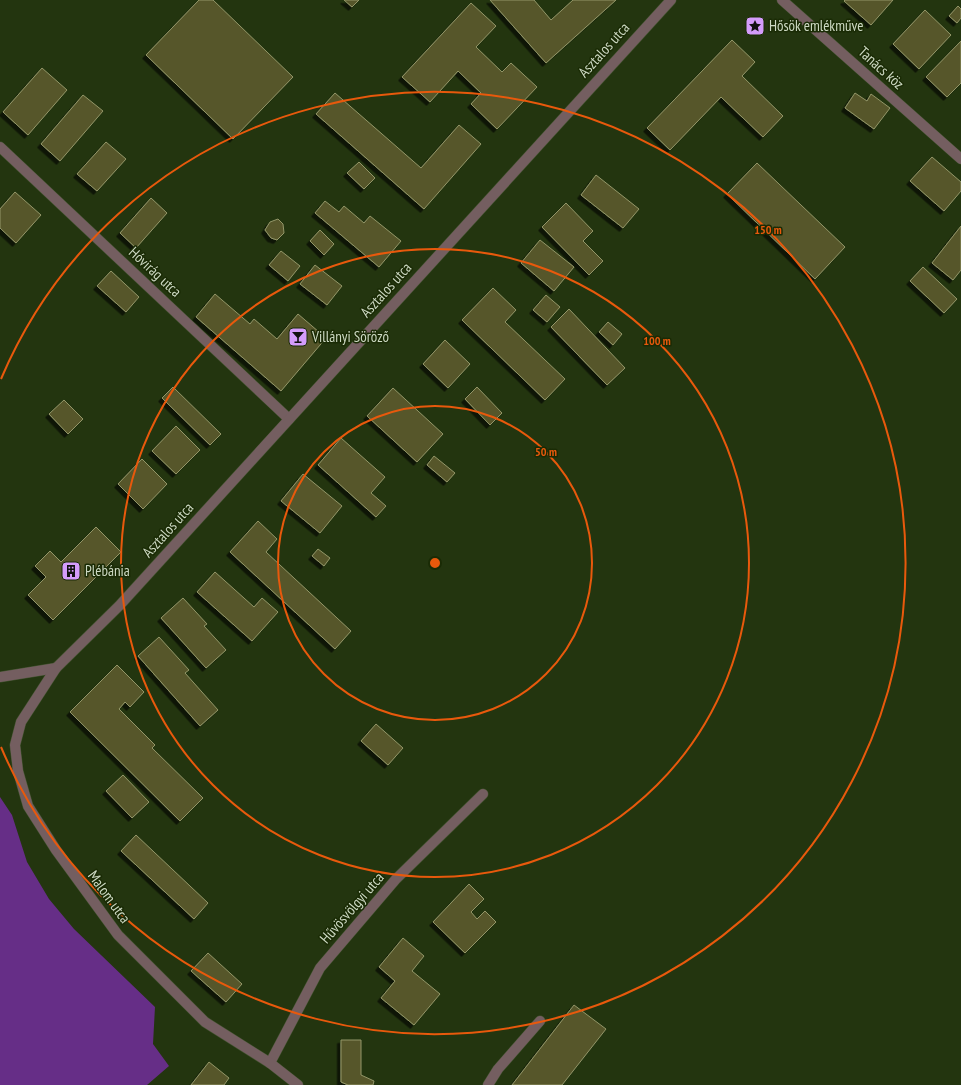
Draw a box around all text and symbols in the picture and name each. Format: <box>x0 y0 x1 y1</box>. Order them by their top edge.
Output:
place icon: Hősök emlékműve <box>744 15 766 37</box>
place label: Hősök emlékműve <box>769 16 863 35</box>
street label: Asztalos utca <box>574 18 633 81</box>
street label: Tanács köz <box>855 42 908 93</box>
text: 150 m <box>754 222 782 237</box>
street label: Hóvirág utca <box>125 242 186 301</box>
street label: Asztalos utca <box>356 258 415 321</box>
bar icon: Villányi Söröző <box>287 326 309 348</box>
place label: Villányi Söröző <box>311 327 389 346</box>
text: 100 m <box>643 333 671 348</box>
text: 50 m <box>535 444 557 459</box>
street label: Asztalos utca <box>138 498 197 561</box>
centre of rings <box>428 556 442 570</box>
building icon: Plébánia <box>60 560 82 582</box>
place label: Plébánia <box>85 561 130 580</box>
street label: Malom utca <box>84 867 135 927</box>
street label: Hűvösvölgyi utca <box>316 868 388 947</box>

